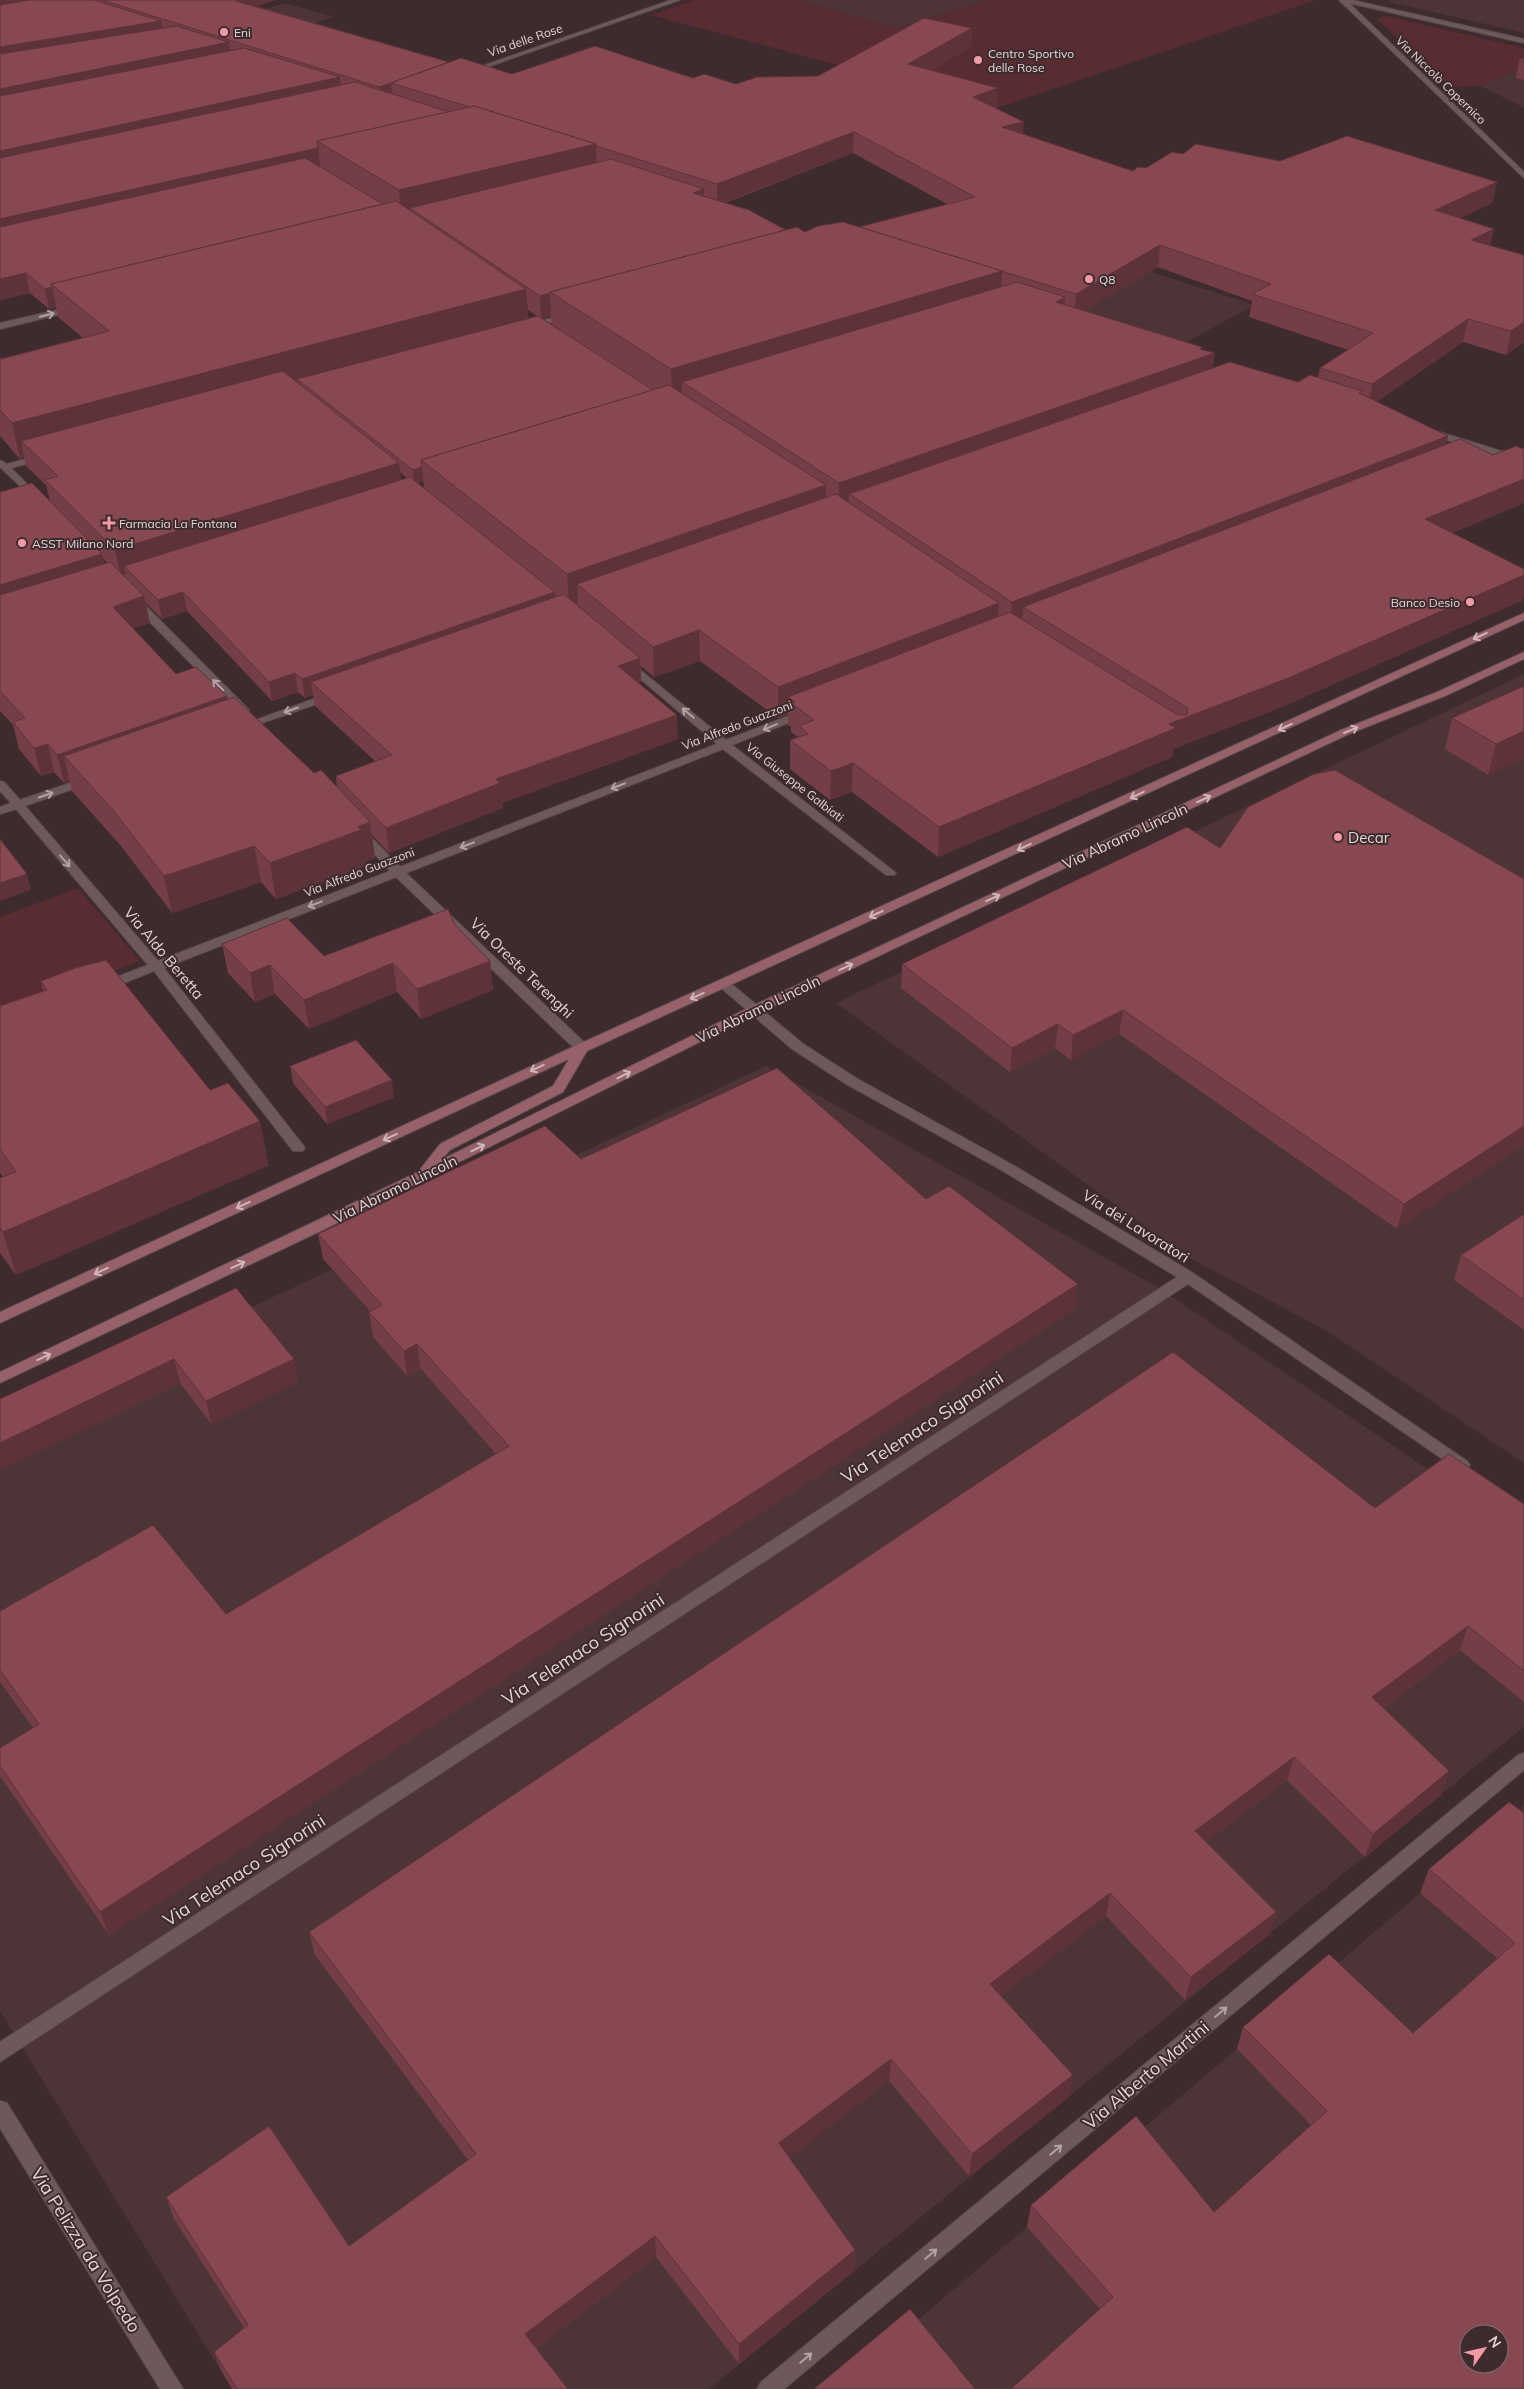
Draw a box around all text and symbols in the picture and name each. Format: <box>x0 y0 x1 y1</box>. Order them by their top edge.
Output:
street label: Via delle Rose <box>486 20 564 60</box>
place label: Eni <box>234 25 251 40</box>
marker: Eni <box>218 26 230 38</box>
street label: Via Niccolò Copernico <box>1393 33 1489 127</box>
place label: Centro Sportivo delle Rose <box>988 46 1074 75</box>
marker: Centro Sportivo delle Rose <box>972 54 984 66</box>
place label: Q8 <box>1099 272 1115 287</box>
marker: Q8 <box>1083 273 1095 285</box>
one-way arrow <box>39 310 55 319</box>
place label: Farmacia La Fontana <box>119 516 237 531</box>
marker: Farmacia La Fontana <box>103 517 115 529</box>
place label: ASST Milano Nord <box>32 536 133 551</box>
marker: ASST Milano Nord <box>16 537 28 549</box>
place label: Banco Desio <box>1391 595 1460 610</box>
marker: Banco Desio <box>1464 596 1476 608</box>
one-way arrow <box>1473 632 1488 642</box>
one-way arrow <box>212 679 225 691</box>
street label: Via Alfredo Guazzoni <box>680 697 795 753</box>
one-way arrow <box>283 706 299 715</box>
one-way arrow <box>682 708 695 719</box>
one-way arrow <box>1278 723 1293 733</box>
one-way arrow <box>762 724 777 733</box>
one-way arrow <box>1343 725 1358 735</box>
street label: Via Giuseppe Galbiati <box>743 739 847 825</box>
one-way arrow <box>611 782 626 791</box>
one-way arrow <box>38 790 53 799</box>
one-way arrow <box>1130 790 1145 800</box>
one-way arrow <box>1196 794 1211 804</box>
street label: Via Abramo Lincoln <box>1059 799 1191 873</box>
place label: Decar <box>1348 828 1390 847</box>
marker: Decar <box>1332 831 1344 843</box>
one-way arrow <box>459 841 475 850</box>
one-way arrow <box>1017 842 1032 852</box>
street label: Via Alfredo Guazzoni <box>302 844 417 900</box>
one-way arrow <box>60 854 71 867</box>
one-way arrow <box>985 893 1000 902</box>
one-way arrow <box>308 900 323 909</box>
street label: Via Aldo Beretta <box>120 903 208 1003</box>
one-way arrow <box>869 910 884 920</box>
street label: Via Oreste Terenghi <box>466 914 578 1022</box>
one-way arrow <box>838 962 853 971</box>
street label: Via Abramo Lincoln <box>693 971 823 1047</box>
one-way arrow <box>690 992 705 1002</box>
one-way arrow <box>530 1064 545 1074</box>
one-way arrow <box>616 1070 631 1080</box>
one-way arrow <box>383 1133 398 1142</box>
one-way arrow <box>470 1143 485 1152</box>
street label: Via Abramo Lincoln <box>330 1151 460 1227</box>
street label: Via dei Lavoratori <box>1079 1186 1193 1266</box>
one-way arrow <box>236 1201 251 1211</box>
one-way arrow <box>230 1260 245 1269</box>
one-way arrow <box>94 1267 109 1276</box>
one-way arrow <box>36 1352 51 1361</box>
street label: Via Telemaco Signorini <box>837 1366 1007 1488</box>
street label: Via Telemaco Signorini <box>498 1588 668 1710</box>
street label: Via Telemaco Signorini <box>159 1809 329 1931</box>
one-way arrow <box>1214 2007 1227 2018</box>
street label: Via Alberto Martini <box>1078 2016 1214 2134</box>
one-way arrow <box>1049 2144 1062 2156</box>
street label: Via Pelizza da Volpedo <box>26 2163 146 2337</box>
one-way arrow <box>924 2248 937 2259</box>
north arrow <box>1459 2324 1509 2374</box>
text: N <box>1484 2332 1505 2351</box>
one-way arrow <box>799 2352 812 2363</box>

